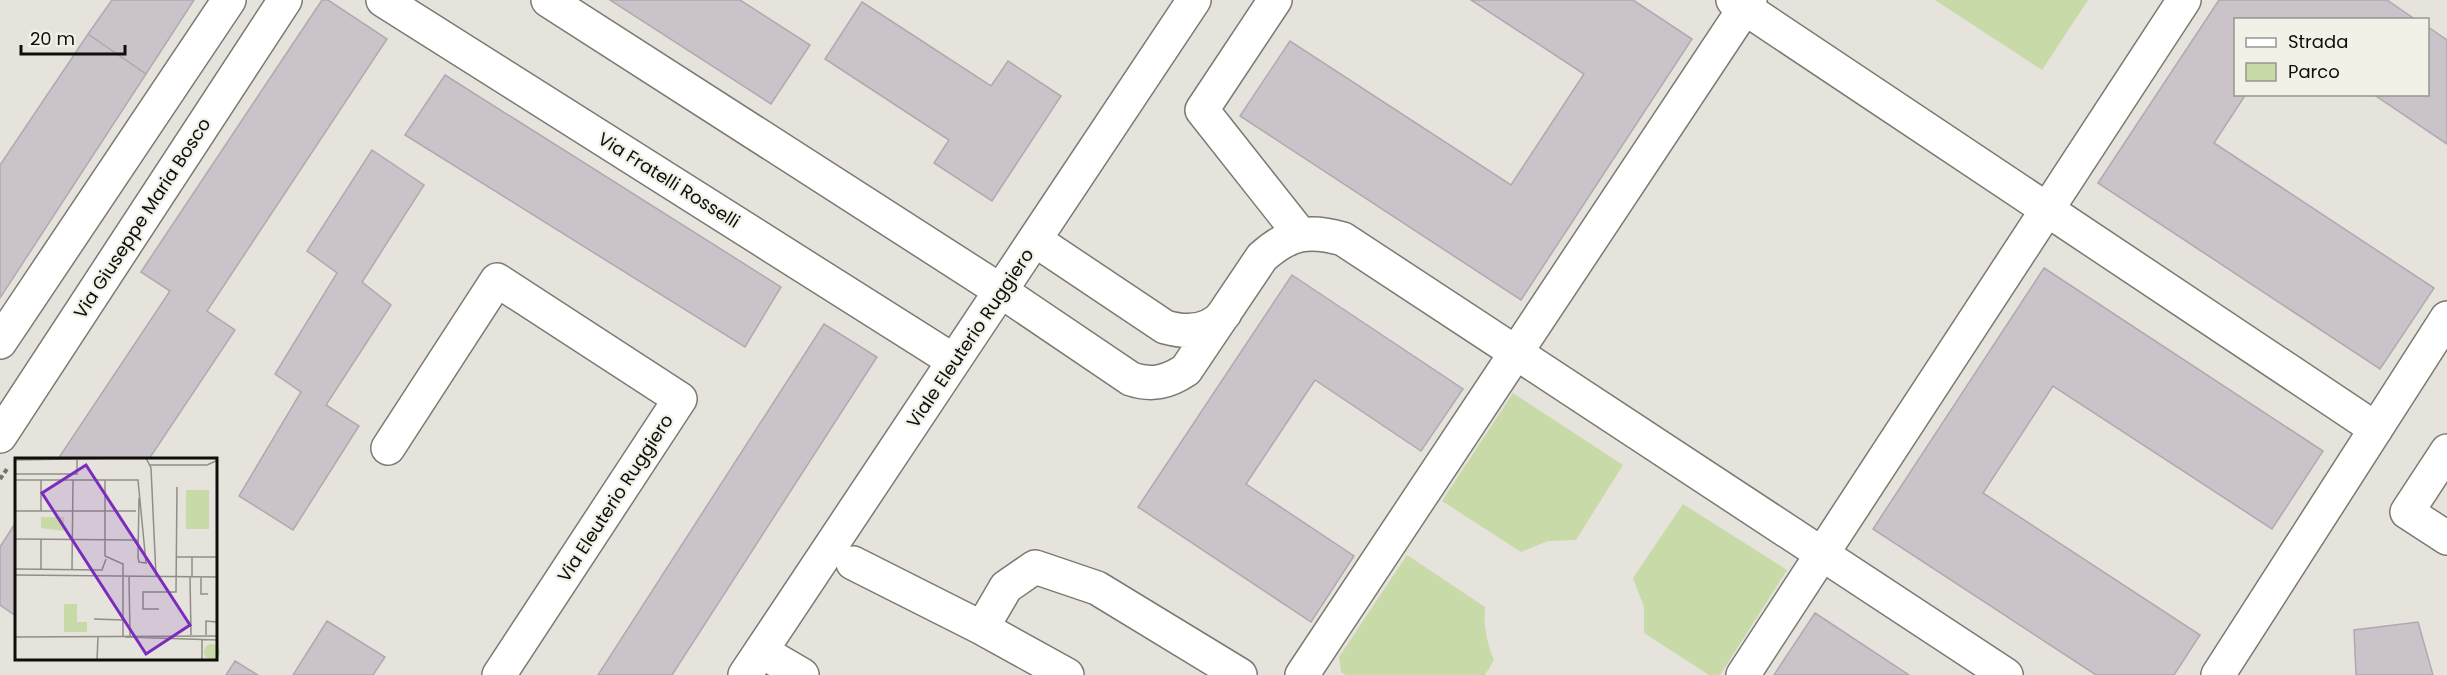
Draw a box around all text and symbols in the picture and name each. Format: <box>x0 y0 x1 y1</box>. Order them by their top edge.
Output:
scale bar <box>21 18 124 56</box>
legend <box>2234 18 2429 96</box>
text: 20 m <box>30 26 75 51</box>
text: Strada <box>2288 29 2348 54</box>
text: Parco <box>2288 59 2340 84</box>
street label: Via Giuseppe Maria Bosco <box>68 113 216 323</box>
street label: Via Fratelli Rosselli <box>593 126 745 234</box>
street label: Viale Eleuterio Ruggiero <box>901 243 1039 433</box>
street label: Via Eleuterio Ruggiero <box>551 409 679 587</box>
inset map <box>15 458 218 660</box>

